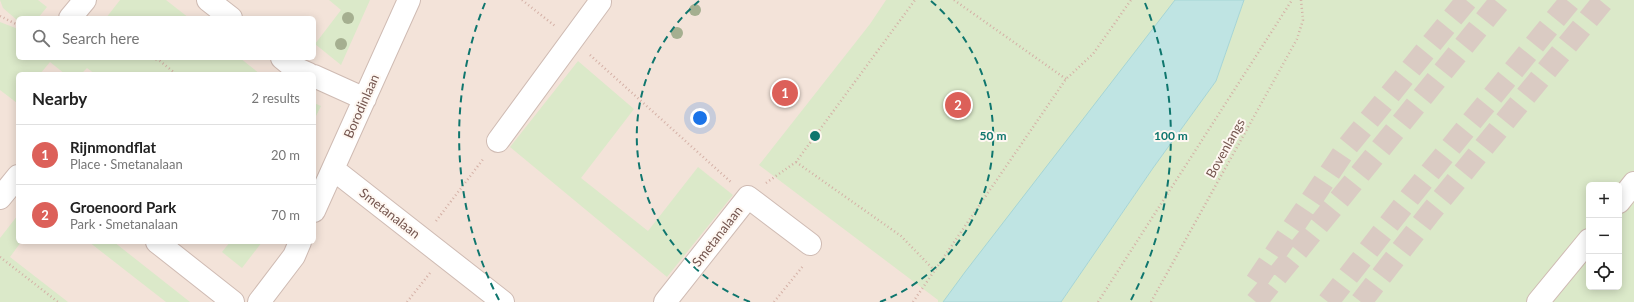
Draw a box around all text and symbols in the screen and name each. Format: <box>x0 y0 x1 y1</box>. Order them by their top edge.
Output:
search box <box>16 16 316 60</box>
icon: search <box>30 27 52 49</box>
text: Search here <box>62 29 139 47</box>
street label: Borodinlaan <box>340 71 382 141</box>
pin: 1 <box>772 78 798 108</box>
text: Nearby <box>32 88 87 109</box>
text: 2 results <box>252 90 300 106</box>
pin: 2 <box>945 90 971 120</box>
your location <box>690 108 710 128</box>
street label: Bovenlangs <box>1202 115 1248 180</box>
text: 50 m <box>980 128 1006 143</box>
text: 100 m <box>1154 128 1188 143</box>
centre of rings <box>808 129 822 143</box>
text: Rijnmondflat <box>70 138 156 156</box>
text: 1 <box>41 147 49 163</box>
text: 20 m <box>271 147 300 163</box>
text: Place · Smetanalaan <box>70 156 183 172</box>
map controls <box>1586 182 1622 290</box>
button: + <box>1586 182 1622 218</box>
street label: Smetanalaan <box>357 184 423 242</box>
text: Groenoord Park <box>70 198 176 216</box>
street label: Smetanalaan <box>688 203 746 269</box>
text: 2 <box>41 207 49 223</box>
text: 70 m <box>271 207 300 223</box>
text: Park · Smetanalaan <box>70 216 178 232</box>
button: − <box>1586 218 1622 254</box>
button: locate <box>1586 254 1622 290</box>

